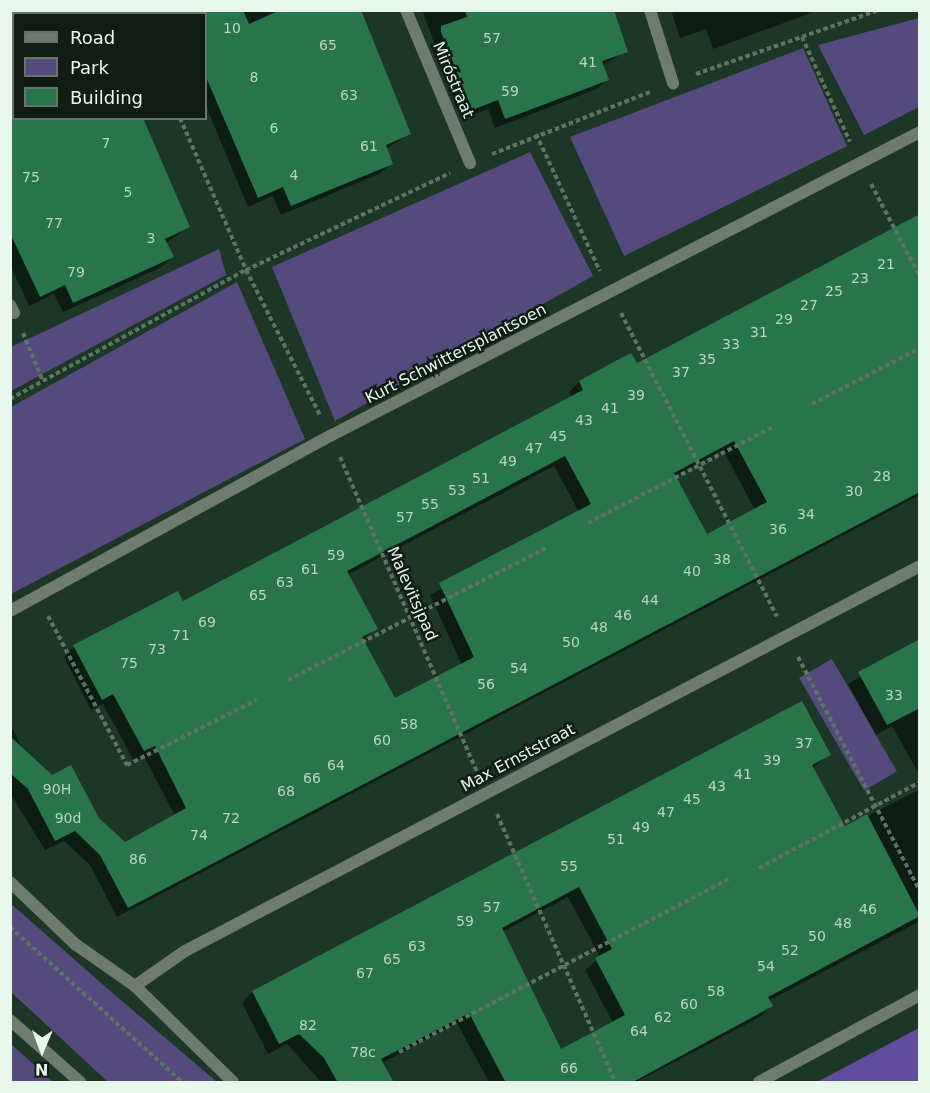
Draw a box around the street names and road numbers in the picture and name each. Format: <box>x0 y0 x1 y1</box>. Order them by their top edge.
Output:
street label: Miróstraat <box>428 39 478 121</box>
street label: Kurt Schwittersplantsoen <box>362 300 550 408</box>
street label: Malevitsjpad <box>383 544 441 644</box>
street label: Max Ernststraat <box>458 720 578 796</box>

